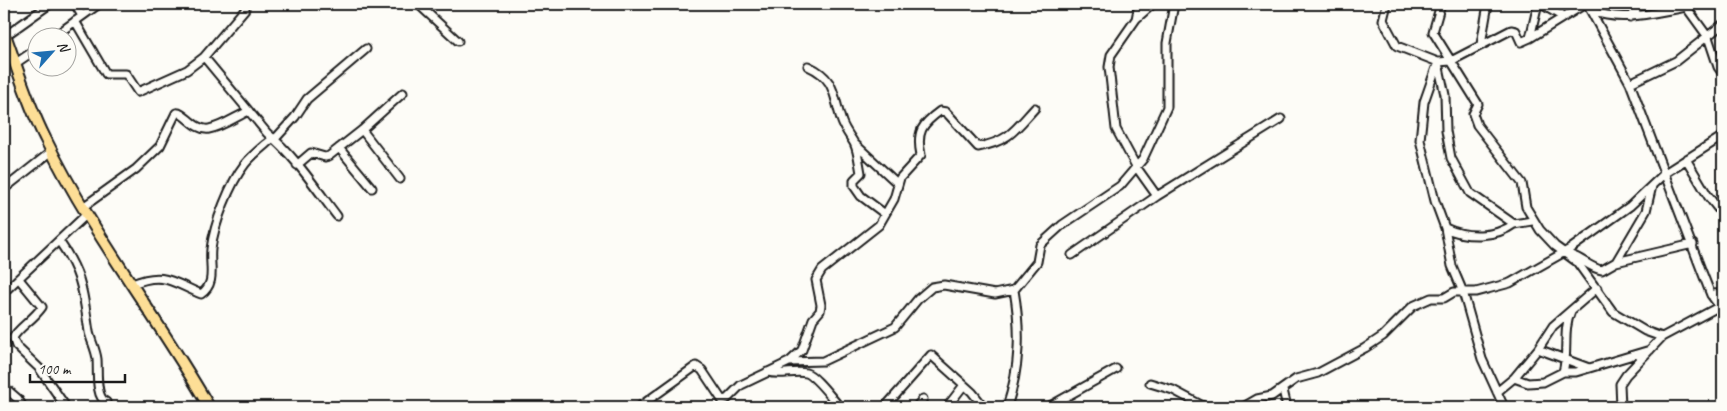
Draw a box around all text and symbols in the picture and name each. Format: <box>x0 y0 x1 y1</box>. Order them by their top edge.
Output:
north arrow <box>28 28 78 78</box>
text: N <box>54 39 74 56</box>
scale bar <box>30 351 125 383</box>
text: 100 m <box>38 360 72 379</box>

